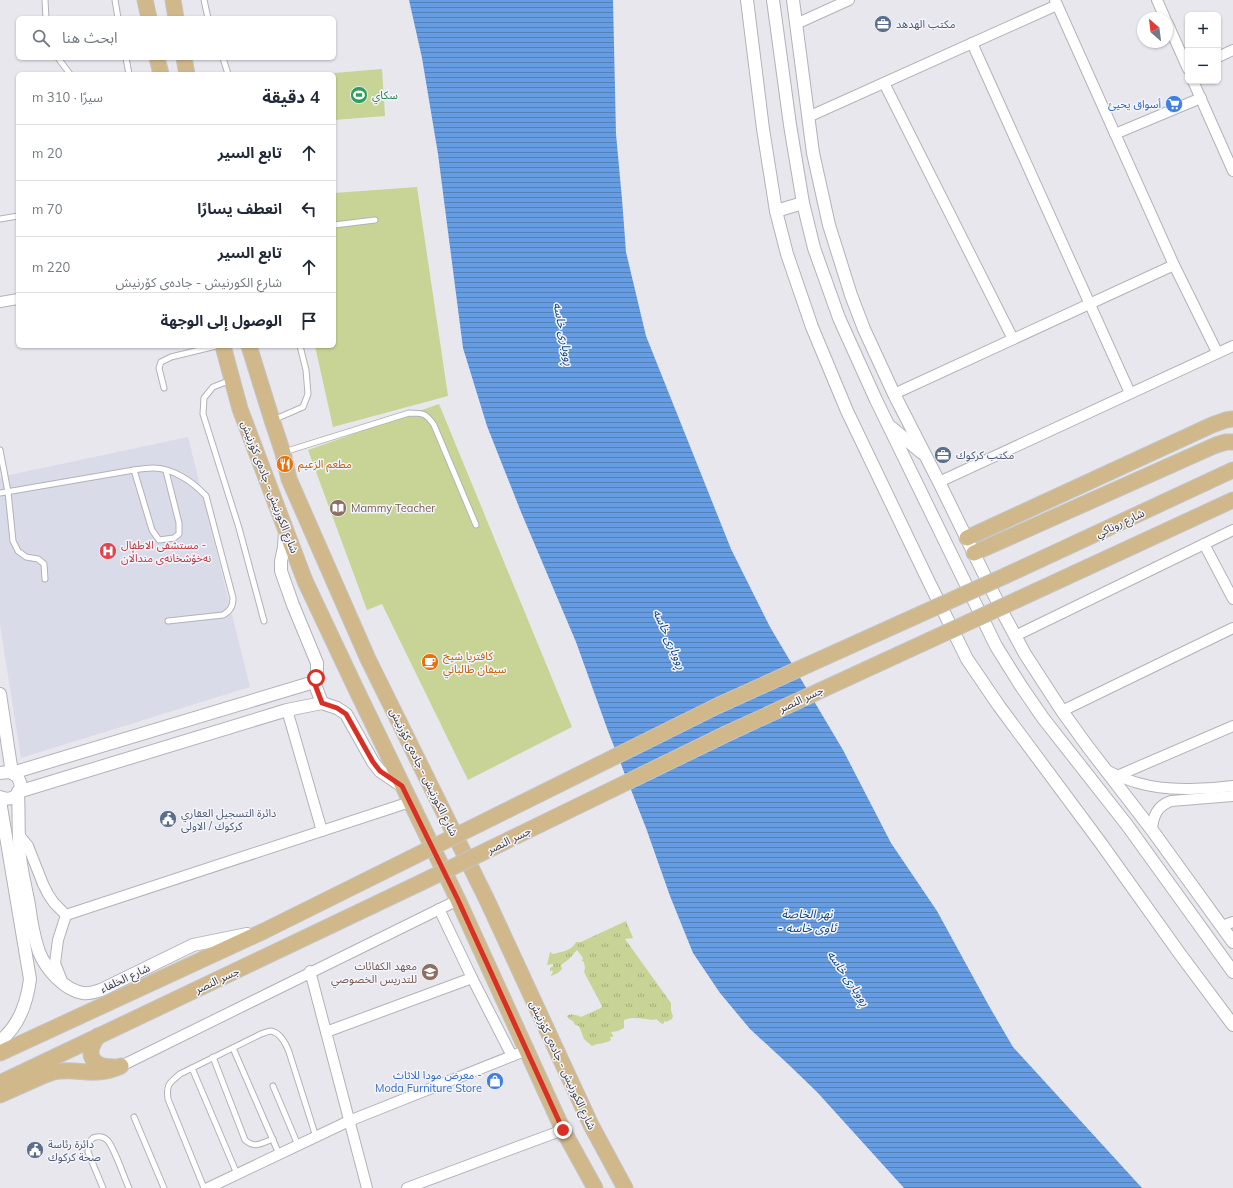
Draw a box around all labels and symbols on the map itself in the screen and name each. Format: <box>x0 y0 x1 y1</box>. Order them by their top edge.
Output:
north arrow <box>1137 12 1173 48</box>
office icon: مكتب الهدهد <box>873 14 893 34</box>
place label: مكتب الهدهد <box>896 17 956 31</box>
sports icon: سكاي <box>349 85 369 105</box>
place label: سكاي <box>372 88 398 105</box>
supermarket icon: أسواق يحيئ <box>1164 94 1184 114</box>
place label: أسواق يحيئ <box>1108 97 1161 111</box>
water label: ڕووباری خاسە <box>547 301 578 368</box>
street label: شارع الكورنيش - جادەی کۆرنیش <box>237 419 302 556</box>
office icon: مكتب كركوك <box>933 445 953 465</box>
place label: مكتب كركوك <box>956 448 1014 462</box>
restaurant icon: مطعم الزعيم <box>275 454 295 474</box>
place label: مطعم الزعيم <box>298 457 352 473</box>
library icon: Mammy Teacher <box>328 498 348 518</box>
place label: Mammy Teacher <box>351 501 435 515</box>
street label: شارع روناكي <box>1093 506 1148 543</box>
place label: مستشفى الاطفال - نەخۆشخانەی منداڵان <box>121 538 211 565</box>
hospital icon: مستشفى الاطفال - نەخۆشخانەی منداڵان <box>98 541 118 561</box>
water label: ڕووباری خاسە <box>647 607 690 673</box>
place label: كافتريا شيخ سيفان طالباني <box>443 649 507 679</box>
cafe icon: كافتريا شيخ سيفان طالباني <box>420 652 440 672</box>
route start <box>307 669 325 687</box>
street label: جسر النصر <box>776 682 826 716</box>
street label: شارع الكورنيش - جادەی کۆرنیش <box>386 706 461 839</box>
place label: دائرة التسجيل العقاري كركوك / الاولى <box>181 806 276 833</box>
public building icon: دائرة التسجيل العقاري كركوك / الاولى <box>158 809 178 829</box>
street label: جسر النصر <box>484 823 534 857</box>
water label: نهر الخاصة - ئاوی خاسە <box>778 906 838 935</box>
water label: ڕووباری خاسە <box>821 947 874 1011</box>
place label: معهد الكفائات للتدريس الخصوصي <box>331 959 417 989</box>
street label: شارع الخلفاء <box>98 960 153 997</box>
school or university icon: معهد الكفائات للتدريس الخصوصي <box>420 962 440 982</box>
street label: جسر النصر <box>192 963 242 997</box>
street label: شارع الكورنيش - جادەی کۆرنیش <box>526 998 599 1133</box>
place label: معرض مودا للاثاث - Moda Furniture Store <box>375 1068 482 1095</box>
shop icon: معرض مودا للاثاث - Moda Furniture Store <box>485 1071 505 1091</box>
route end <box>554 1121 572 1139</box>
place label: دائرة رئاسة صحة كركوك <box>48 1137 101 1164</box>
public building icon: دائرة رئاسة صحة كركوك <box>25 1140 45 1160</box>

